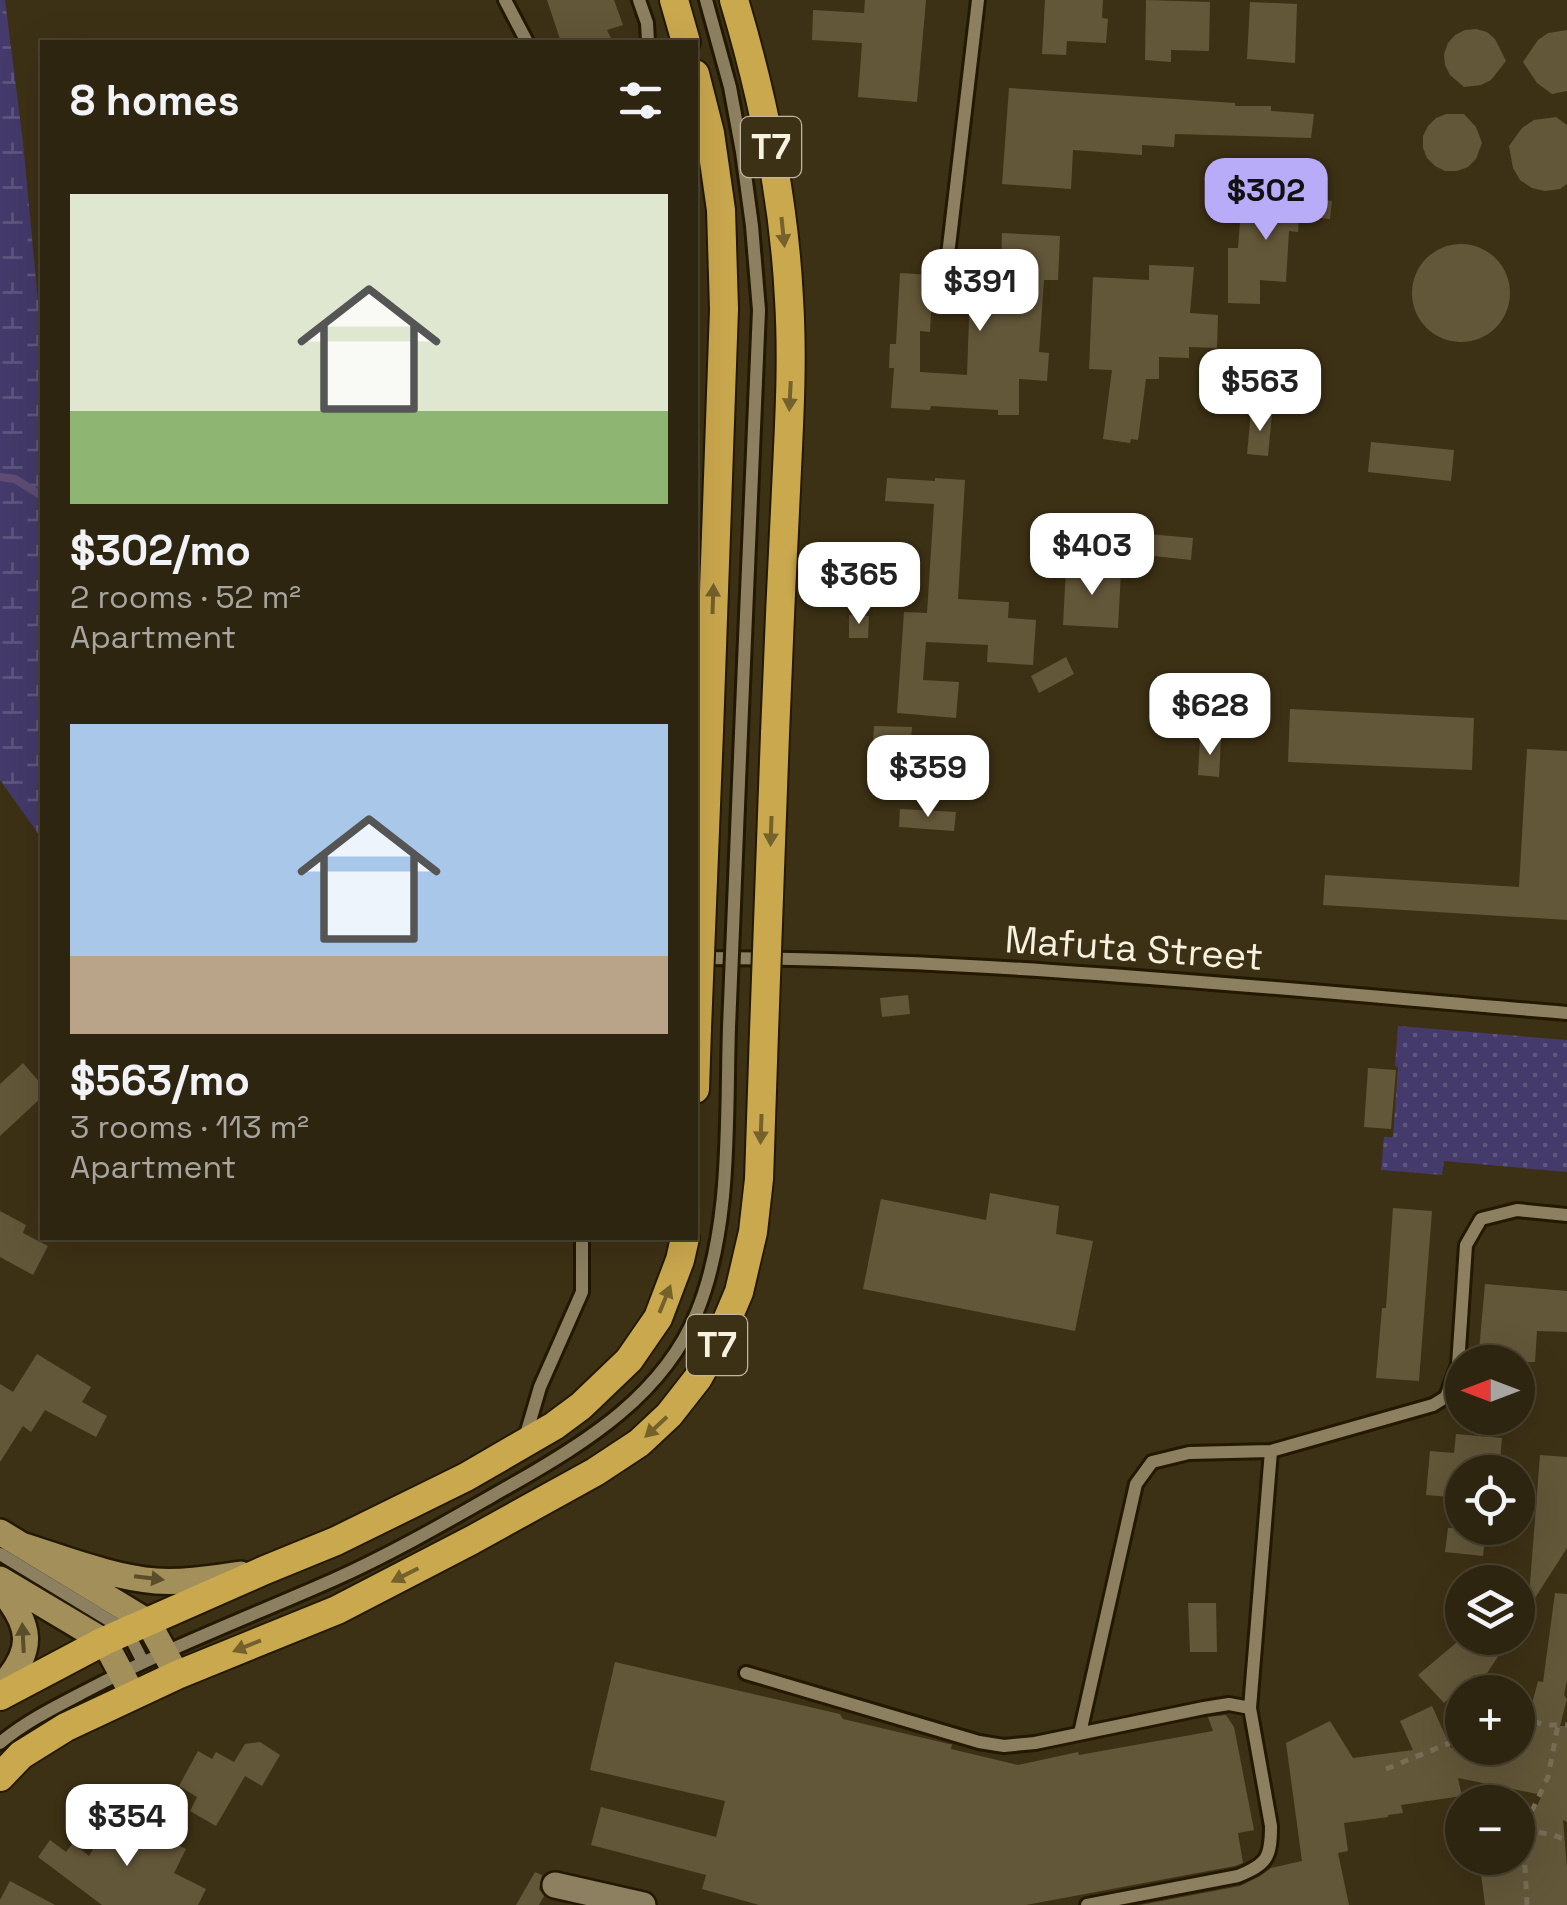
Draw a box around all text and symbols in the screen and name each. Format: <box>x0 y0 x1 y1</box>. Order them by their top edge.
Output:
icon: filters <box>613 73 668 128</box>
text: 8 homes <box>70 74 240 127</box>
road number: T7 <box>741 117 801 177</box>
pin: $302 <box>1207 158 1325 243</box>
text: $302 <box>1227 170 1305 210</box>
one-way arrow <box>775 217 791 248</box>
pin: $391 <box>921 249 1039 334</box>
icon: home <box>279 259 459 439</box>
text: $391 <box>943 261 1017 301</box>
pin: $563 <box>1201 349 1319 434</box>
text: $563 <box>1221 361 1299 401</box>
one-way arrow <box>782 380 798 412</box>
pin: $403 <box>1033 513 1151 598</box>
text: $302/mo <box>70 524 251 577</box>
text: $403 <box>1052 525 1132 565</box>
pin: $365 <box>800 542 918 627</box>
text: $365 <box>820 554 898 594</box>
text: 2 rooms · 52 m² <box>70 577 301 617</box>
one-way arrow <box>706 582 722 614</box>
text: Apartment <box>70 617 236 657</box>
pin: $628 <box>1151 673 1269 758</box>
text: $628 <box>1171 685 1249 725</box>
pin: $359 <box>869 735 987 820</box>
text: $359 <box>889 747 967 787</box>
icon: home <box>279 789 459 969</box>
one-way arrow <box>763 816 779 848</box>
street label: Mafuta Street <box>1003 915 1265 981</box>
text: $563/mo <box>70 1054 250 1107</box>
text: 3 rooms · 113 m² <box>70 1107 309 1147</box>
one-way arrow <box>752 1114 768 1146</box>
text: Apartment <box>70 1147 236 1187</box>
one-way arrow <box>657 1284 673 1314</box>
road number: T7 <box>687 1315 747 1375</box>
north arrow <box>1445 1345 1535 1435</box>
map controls <box>1445 1345 1535 1875</box>
one-way arrow <box>645 1415 669 1438</box>
button: locate <box>1445 1455 1535 1545</box>
button: layers <box>1445 1565 1535 1655</box>
one-way arrow <box>390 1566 419 1583</box>
one-way arrow <box>134 1571 165 1587</box>
one-way arrow <box>14 1622 30 1653</box>
one-way arrow <box>231 1639 261 1655</box>
button: + <box>1445 1675 1535 1765</box>
pin: $354 <box>68 1784 186 1869</box>
button: − <box>1445 1785 1535 1875</box>
text: $354 <box>88 1796 166 1836</box>

